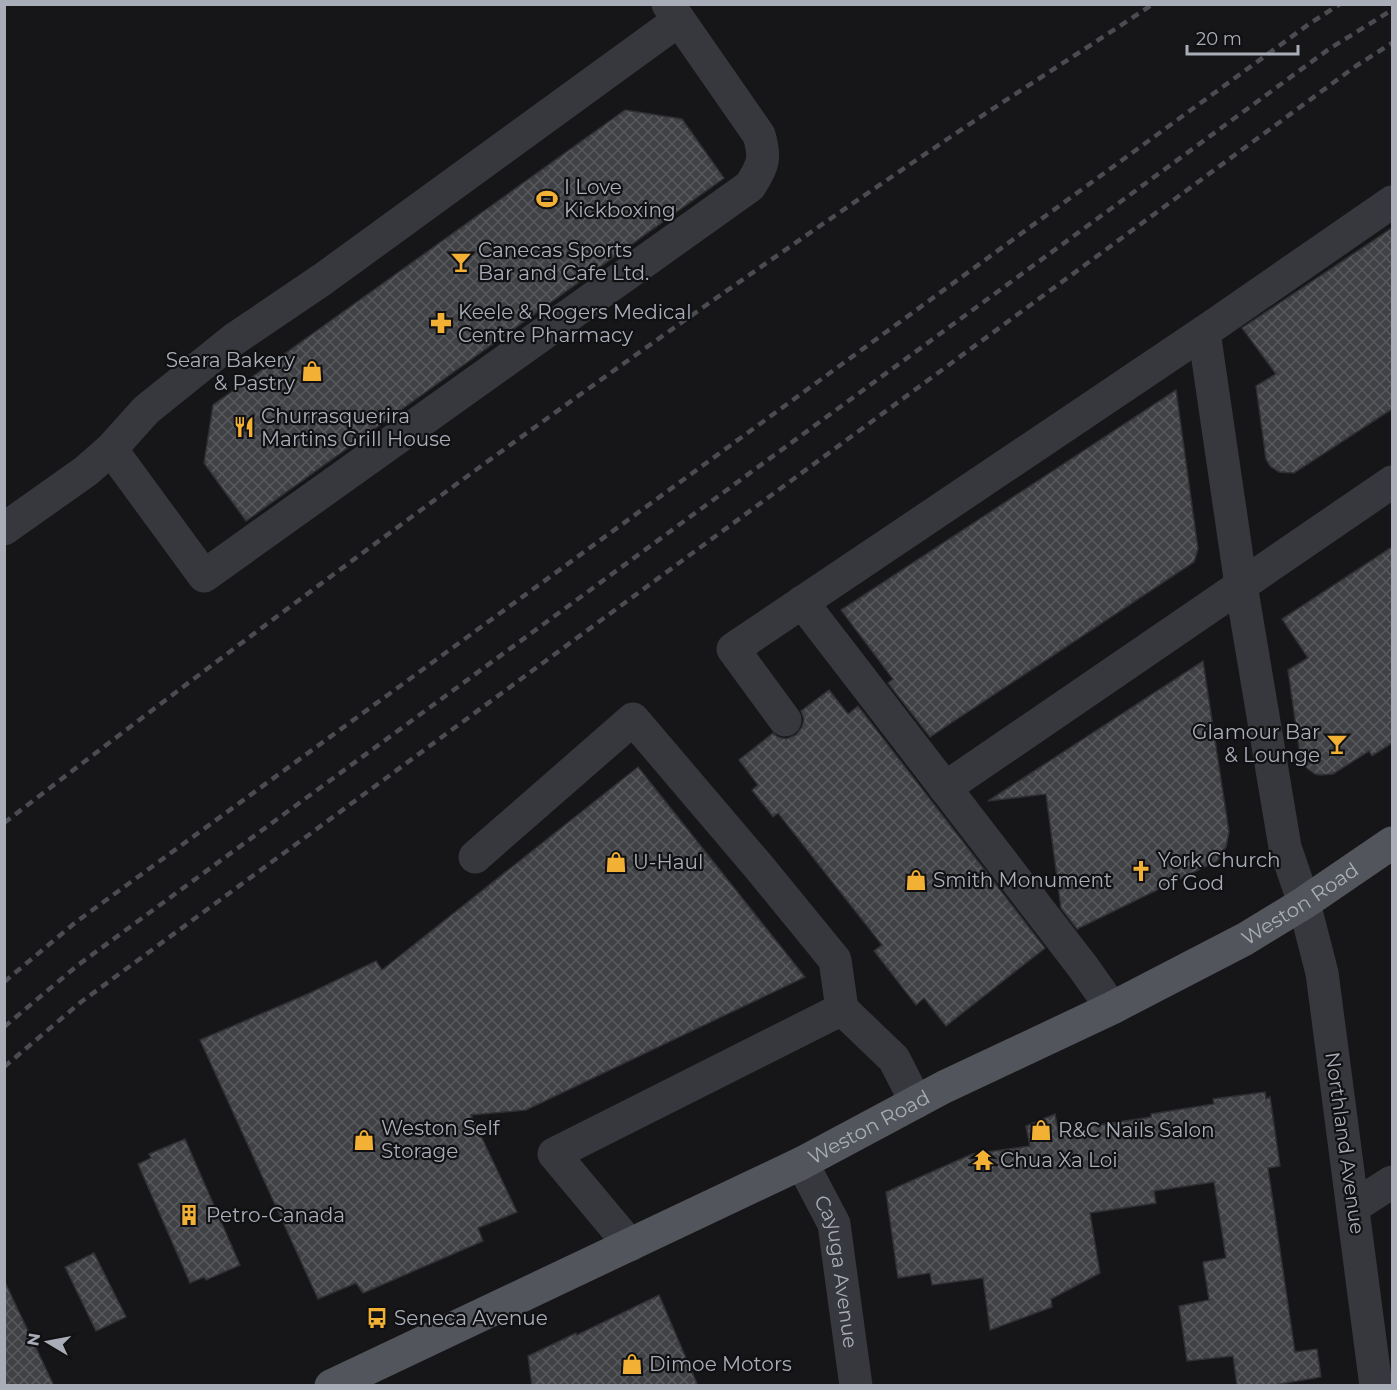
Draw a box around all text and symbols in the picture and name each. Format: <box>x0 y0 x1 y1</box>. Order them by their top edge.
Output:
scale bar <box>1187 18 1298 56</box>
text: 20 m <box>1196 28 1242 50</box>
place label: I Love Kickboxing <box>564 175 676 222</box>
sports icon: I Love Kickboxing <box>535 187 559 211</box>
place label: Canecas Sports Bar and Cafe Ltd. <box>478 238 649 285</box>
bar icon: Canecas Sports Bar and Cafe Ltd. <box>449 250 473 274</box>
place label: Keele & Rogers Medical Centre Pharmacy <box>458 300 692 347</box>
pharmacy icon: Keele & Rogers Medical Centre Pharmacy <box>429 311 453 335</box>
place label: Seara Bakery & Pastry <box>166 348 295 395</box>
shop icon: Seara Bakery & Pastry <box>300 359 324 383</box>
place label: Churrasquerira Martins Grill House <box>261 404 451 451</box>
restaurant icon: Churrasquerira Martins Grill House <box>232 415 256 439</box>
place label: Glamour Bar & Lounge <box>1192 720 1320 767</box>
bar icon: Glamour Bar & Lounge <box>1325 732 1349 756</box>
place label: York Church of God <box>1158 848 1281 895</box>
shop icon: U-Haul <box>604 850 628 874</box>
place label: U-Haul <box>633 850 703 874</box>
street label: Weston Road <box>1237 857 1363 950</box>
church icon: York Church of God <box>1129 859 1153 883</box>
shop icon: Smith Monument <box>904 868 928 892</box>
place label: Smith Monument <box>933 868 1112 892</box>
street label: Northland Avenue <box>1320 1050 1370 1236</box>
street label: Weston Road <box>804 1085 934 1169</box>
place label: Weston Self Storage <box>381 1116 501 1163</box>
shop icon: R&C Nails Salon <box>1029 1118 1053 1142</box>
place label: R&C Nails Salon <box>1058 1118 1215 1142</box>
shop icon: Weston Self Storage <box>352 1128 376 1152</box>
temple icon: Chua Xa Loi <box>971 1148 995 1172</box>
place label: Chua Xa Loi <box>1000 1148 1118 1172</box>
street label: Cayuga Avenue <box>809 1191 863 1350</box>
building icon: Petro-Canada <box>177 1203 201 1227</box>
place label: Petro-Canada <box>206 1203 345 1227</box>
bus stop icon: Seneca Avenue <box>365 1306 389 1330</box>
place label: Seneca Avenue <box>394 1306 548 1330</box>
north arrow <box>18 1312 78 1372</box>
text: N <box>23 1331 44 1348</box>
shop icon: Dimoe Motors <box>620 1352 644 1376</box>
place label: Dimoe Motors <box>649 1352 792 1376</box>

